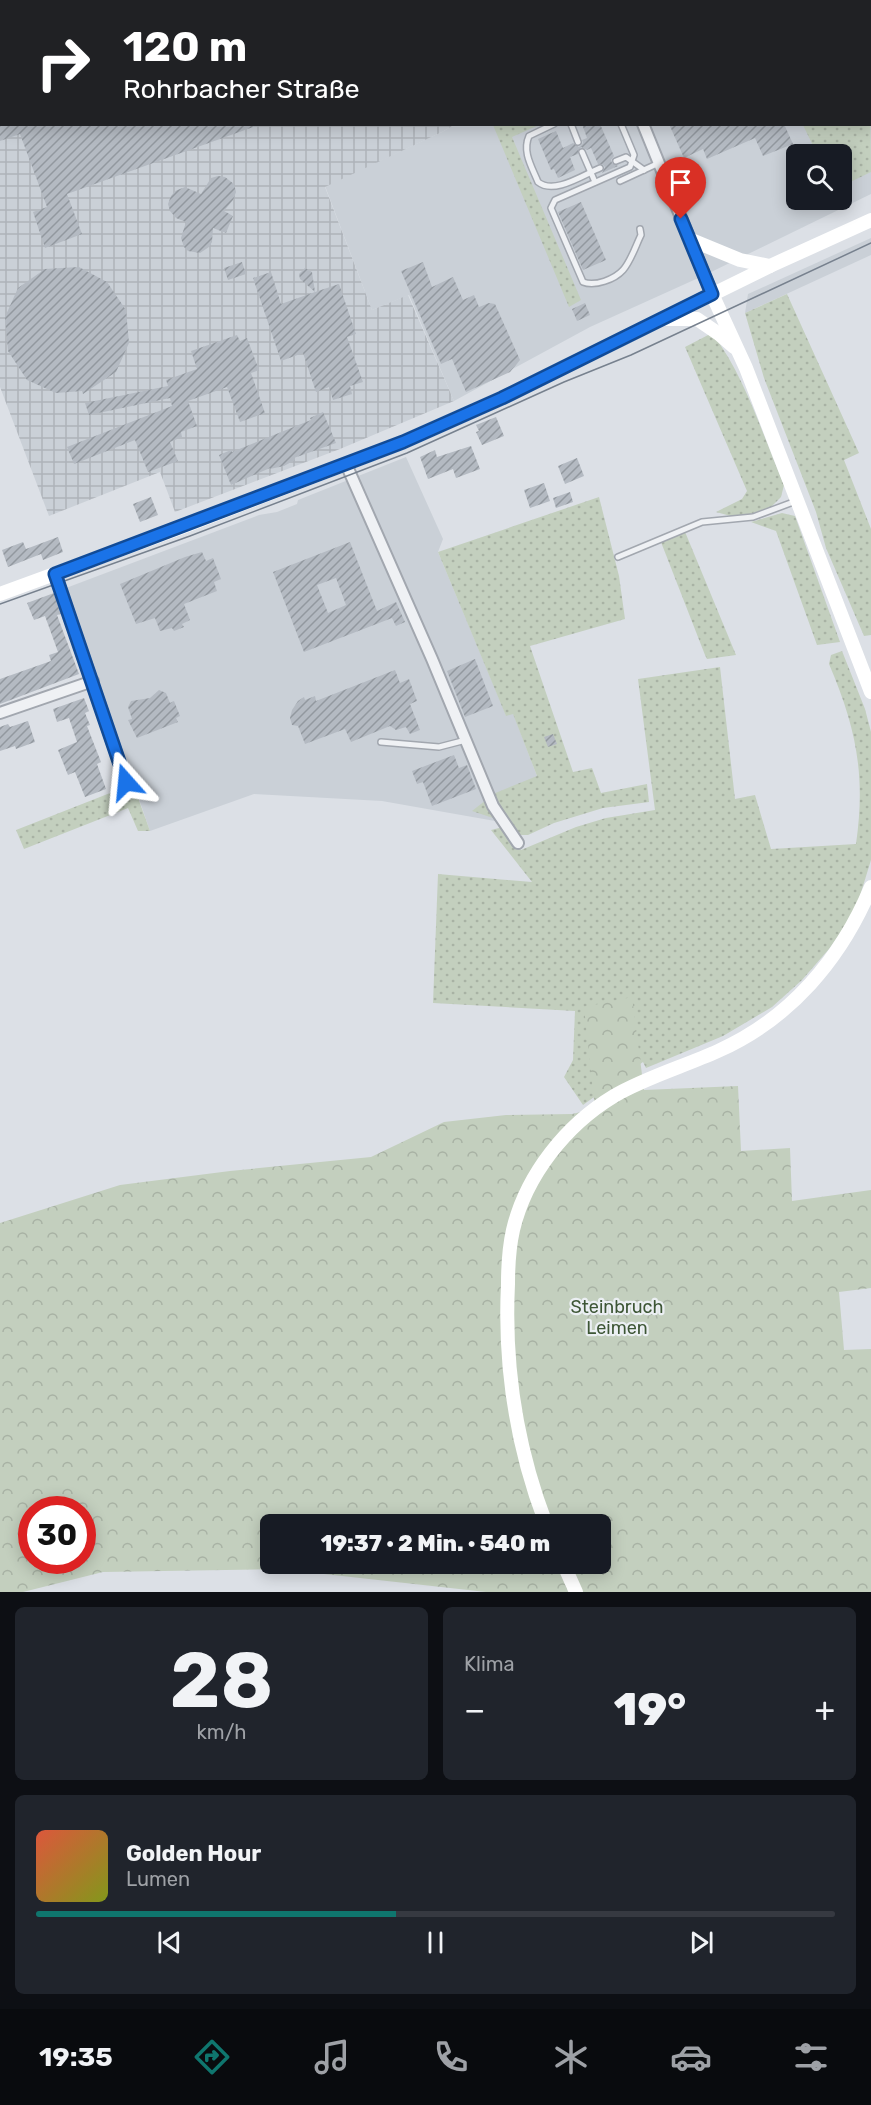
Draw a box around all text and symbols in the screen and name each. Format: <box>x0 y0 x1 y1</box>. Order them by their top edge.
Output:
text: 120 m <box>123 22 247 72</box>
icon: right <box>24 24 102 102</box>
text: Rohrbacher Straße <box>123 73 360 105</box>
map controls <box>786 144 852 210</box>
button: search <box>786 144 852 210</box>
pin <box>655 157 706 219</box>
icon: arrive <box>664 166 697 199</box>
position arrow <box>94 750 158 814</box>
park label: Steinbruch Leimen <box>571 1296 663 1339</box>
speed limit sign: 30 <box>18 1496 96 1574</box>
text: 19:37 · 2 Min. · 540 m <box>321 1530 550 1557</box>
text: 28 <box>170 1634 273 1727</box>
text: Klima <box>464 1652 515 1676</box>
text: 19° <box>614 1683 686 1736</box>
text: − <box>464 1690 485 1729</box>
text: + <box>814 1690 835 1729</box>
text: km/h <box>197 1720 246 1744</box>
text: Golden Hour <box>126 1840 261 1867</box>
text: Lumen <box>126 1867 190 1891</box>
icon: previous <box>153 1926 186 1959</box>
icon: pause <box>419 1926 452 1959</box>
icon: next <box>685 1926 718 1959</box>
icon: directions <box>191 2036 233 2078</box>
icon: music <box>311 2036 353 2078</box>
icon: phone <box>430 2036 472 2078</box>
icon: climate <box>550 2036 592 2078</box>
icon: car <box>670 2036 712 2078</box>
icon: filters <box>790 2036 832 2078</box>
text: 19:35 <box>39 2041 113 2073</box>

